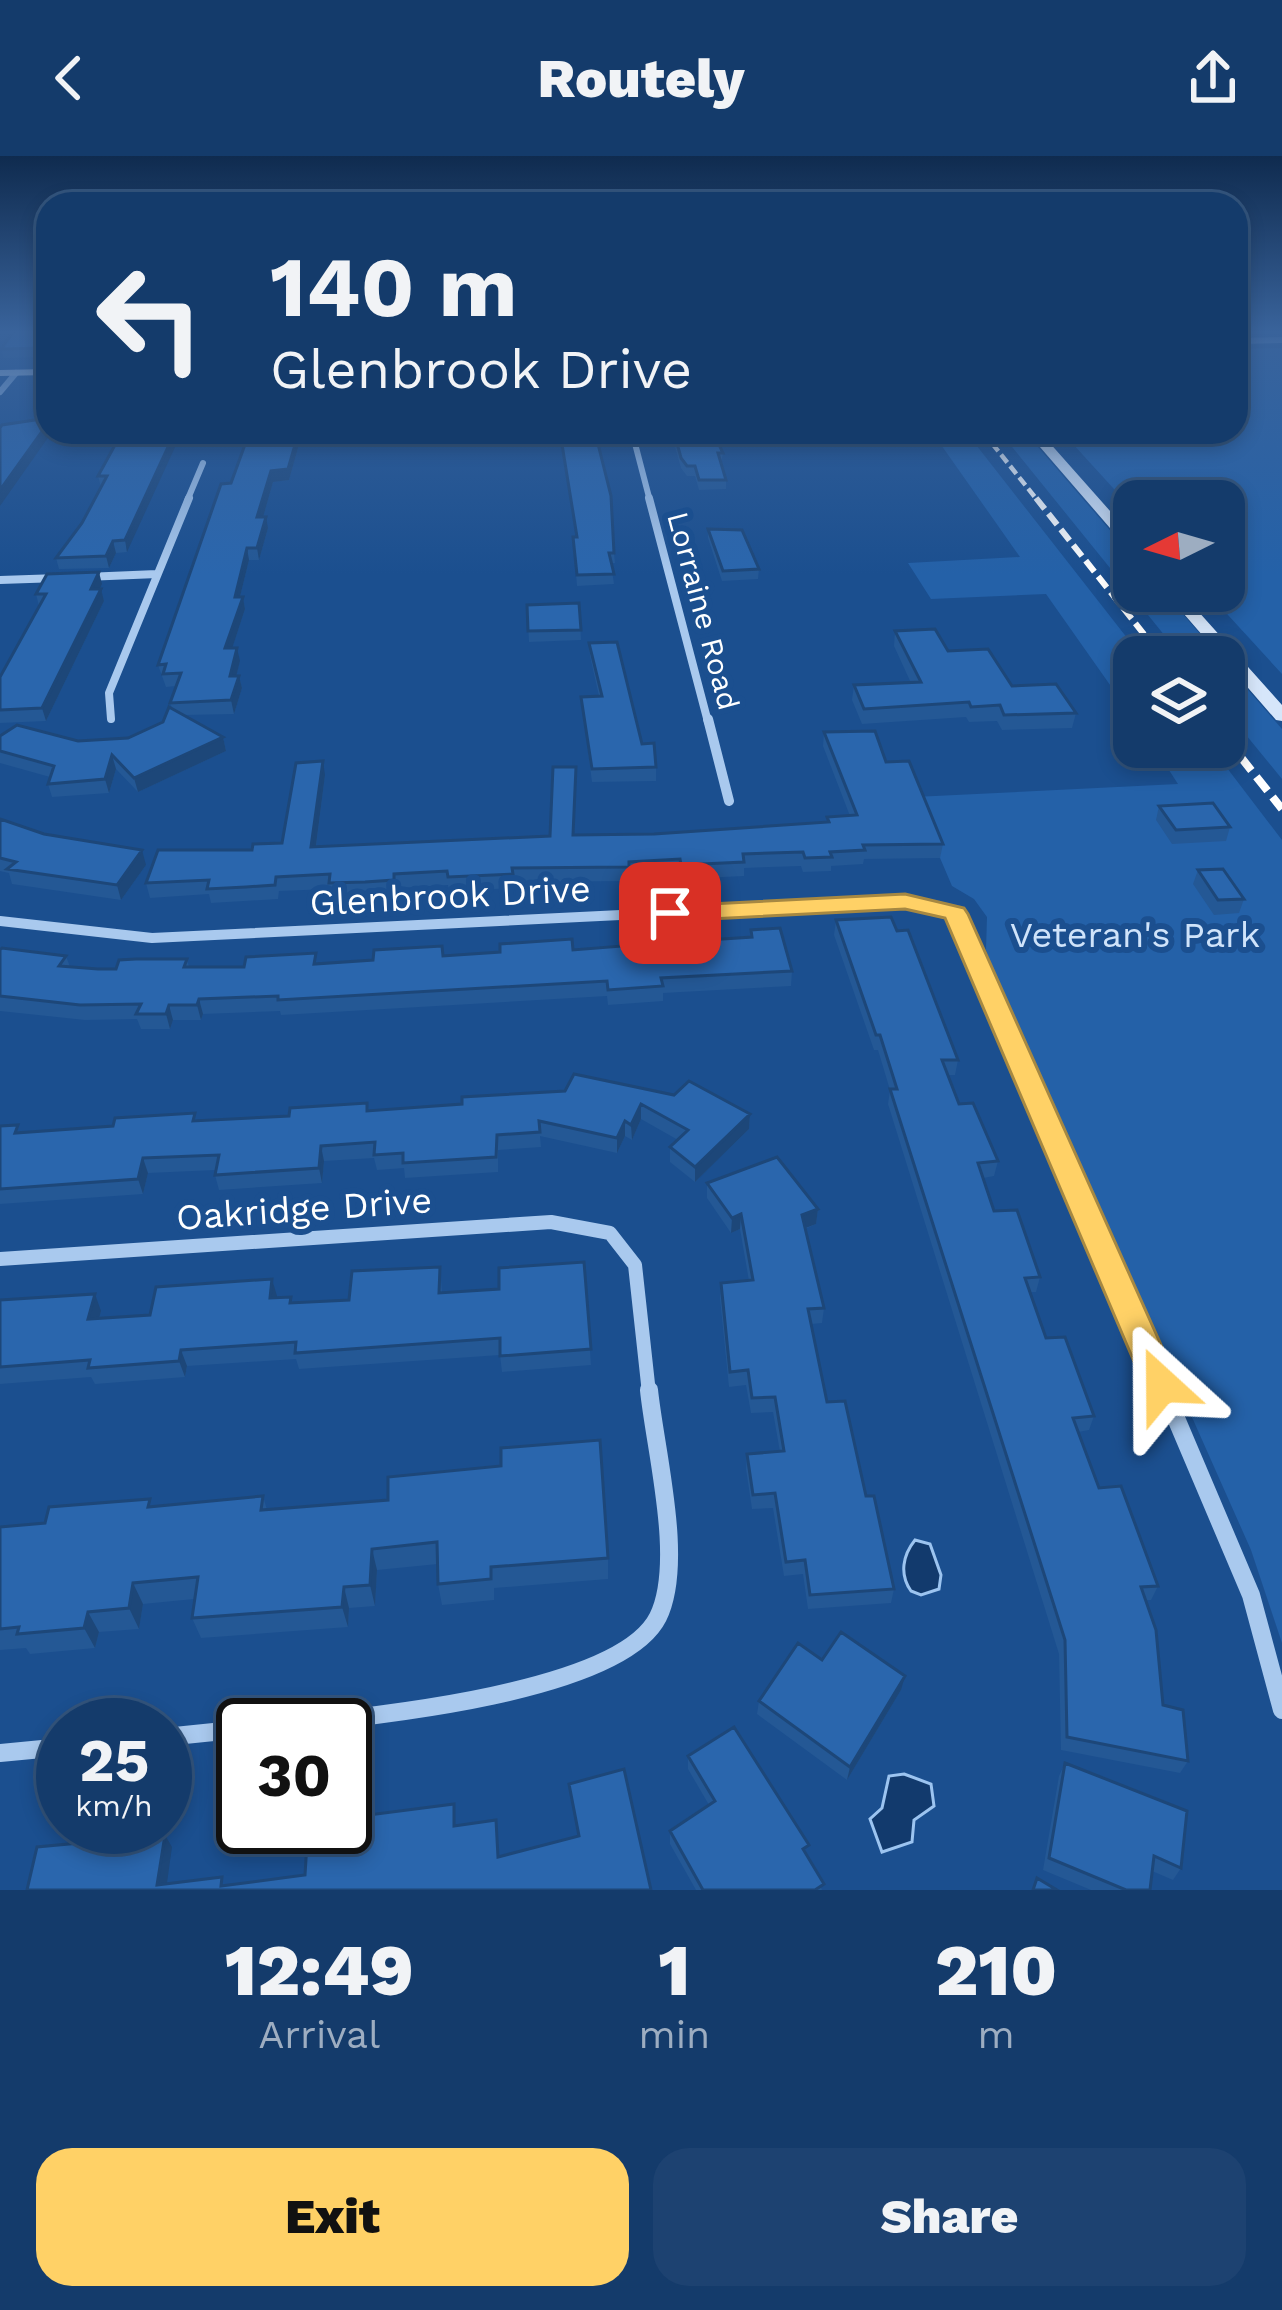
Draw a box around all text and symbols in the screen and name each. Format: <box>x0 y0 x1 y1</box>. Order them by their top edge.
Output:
icon: back <box>36 45 102 111</box>
icon: share <box>1180 45 1246 111</box>
text: Routely <box>537 47 745 110</box>
text: 140 m <box>270 238 518 336</box>
icon: left <box>72 240 228 396</box>
text: Glenbrook Drive <box>270 338 692 401</box>
north arrow <box>1113 480 1245 612</box>
map controls <box>1113 480 1245 768</box>
street label: Lorraine Road <box>660 508 747 714</box>
button: layers <box>1113 636 1245 768</box>
pin <box>619 862 721 964</box>
street label: Glenbrook Drive <box>308 868 592 924</box>
icon: arrive <box>637 880 703 946</box>
park label: Veteran's Park <box>1010 914 1260 956</box>
street label: Oakridge Drive <box>175 1179 433 1239</box>
position arrow <box>1099 1322 1225 1448</box>
speed limit sign: 30 <box>216 1698 372 1854</box>
text: 25 <box>79 1725 149 1796</box>
text: km/h <box>75 1788 153 1823</box>
text: 12:49 <box>225 1928 414 2012</box>
text: 1 <box>658 1928 690 2012</box>
text: 210 <box>935 1928 1057 2012</box>
text: Arrival <box>258 2012 380 2057</box>
text: min <box>639 2012 710 2057</box>
text: m <box>978 2012 1015 2057</box>
button: Exit <box>36 2148 629 2286</box>
button: Share <box>653 2148 1246 2286</box>

